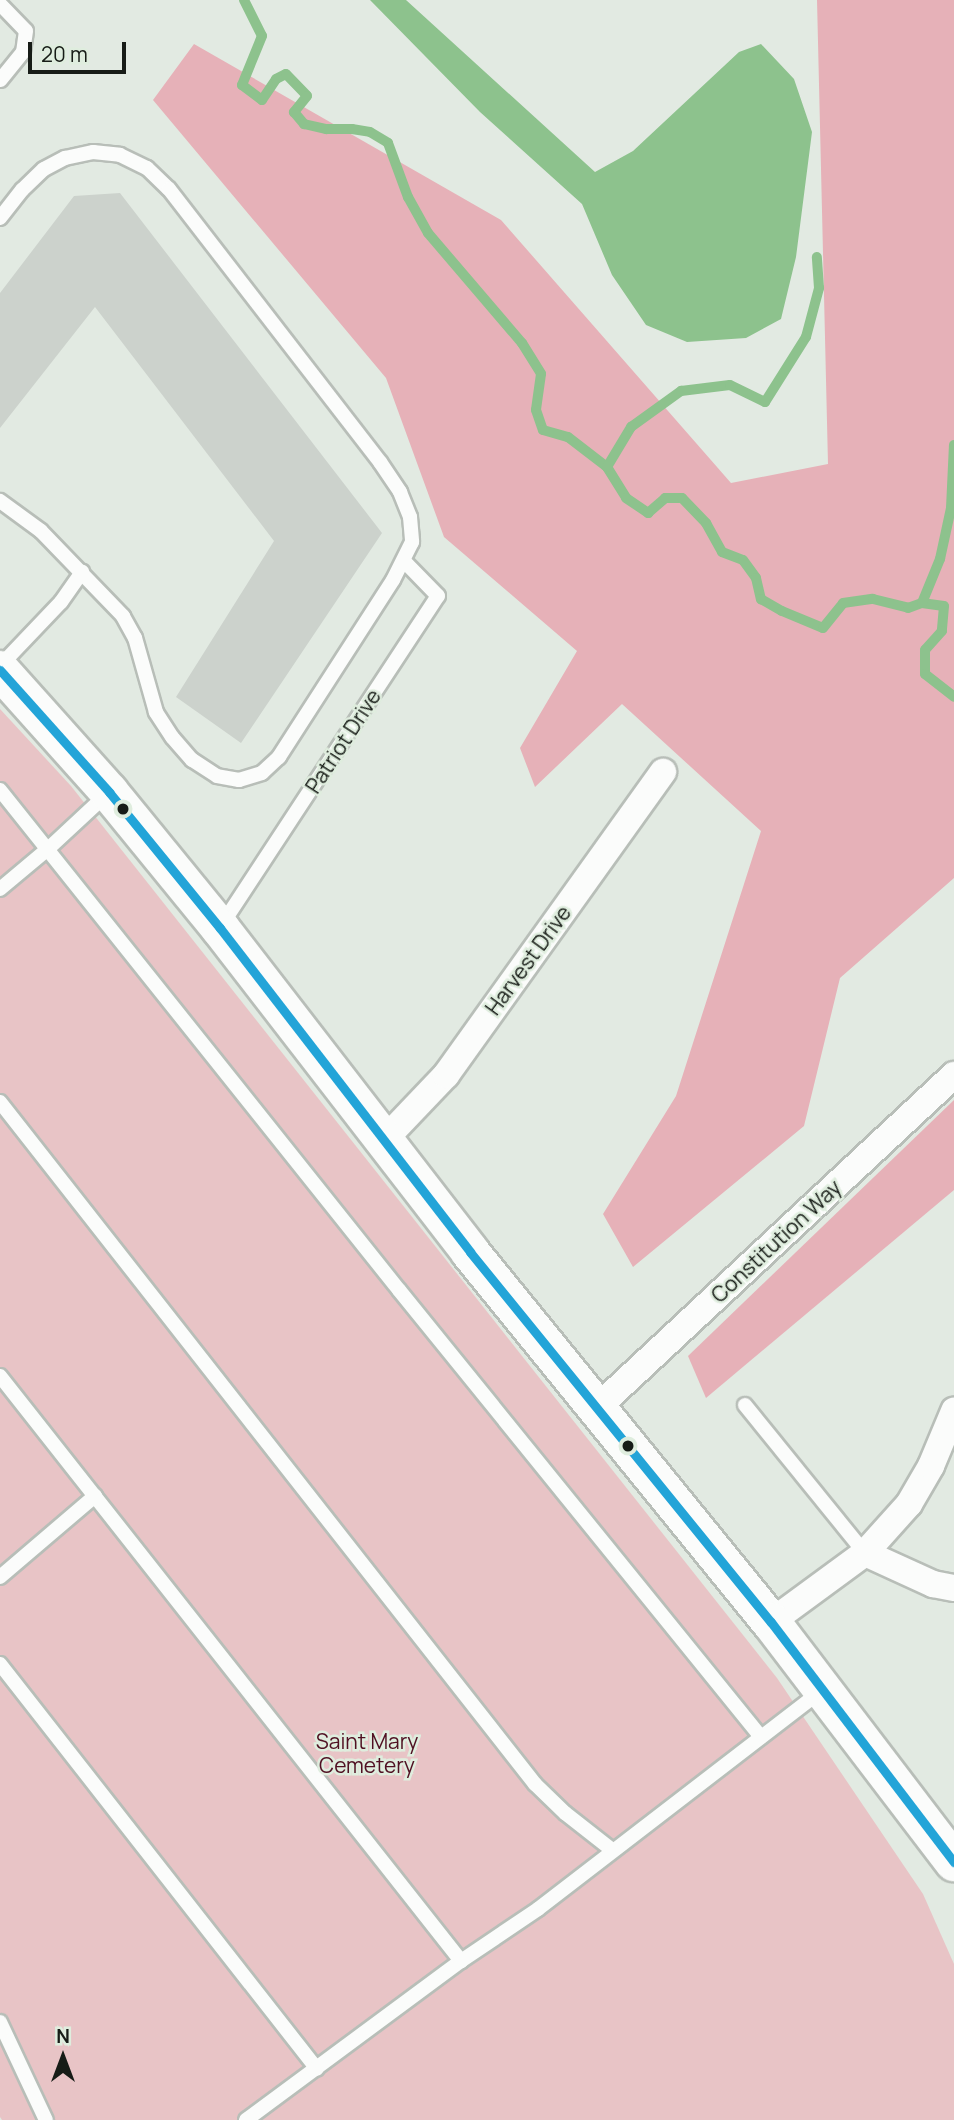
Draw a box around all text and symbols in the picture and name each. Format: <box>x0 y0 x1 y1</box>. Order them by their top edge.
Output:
scale bar <box>32 28 130 72</box>
text: 20 m <box>41 40 88 68</box>
street label: Patriot Drive <box>300 684 386 798</box>
unlabelled marker <box>116 802 130 816</box>
street label: Harvest Drive <box>480 900 576 1020</box>
street label: Constitution Way <box>706 1174 846 1308</box>
unlabelled marker <box>621 1439 635 1453</box>
park label: Saint Mary Cemetery <box>316 1728 418 1778</box>
north arrow <box>28 2022 98 2092</box>
text: N <box>56 2023 70 2049</box>

